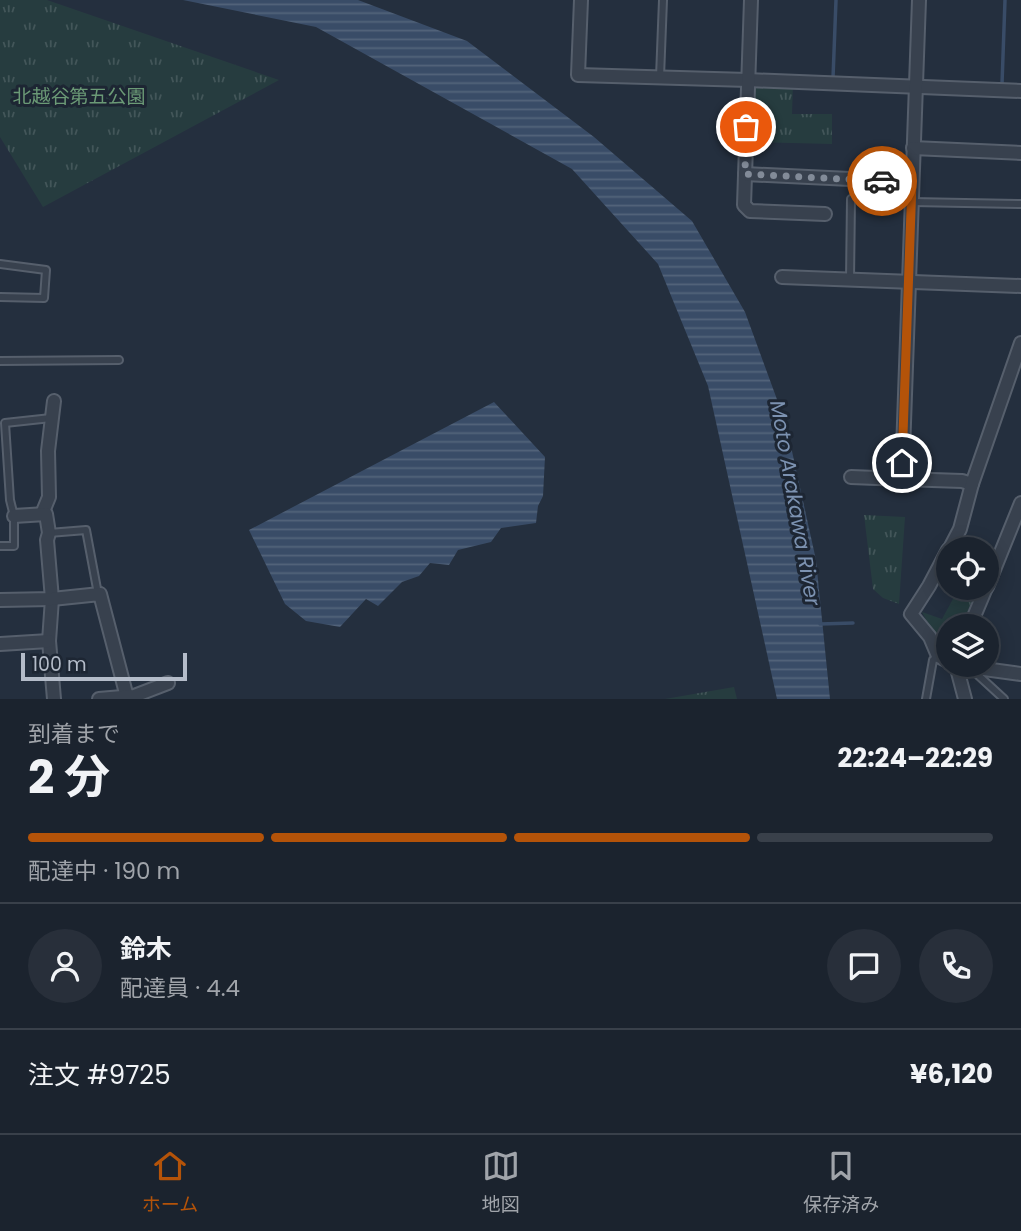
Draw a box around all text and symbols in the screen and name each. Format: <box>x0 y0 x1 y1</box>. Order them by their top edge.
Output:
park label: 北越谷第五公園 <box>12 83 146 110</box>
pin <box>716 97 776 157</box>
icon: bag <box>727 108 765 146</box>
courier <box>847 146 917 216</box>
icon: car <box>863 162 901 200</box>
water label: Moto Arakawa River <box>763 398 828 609</box>
pin <box>872 433 932 493</box>
icon: home <box>883 444 921 482</box>
map controls <box>936 537 999 677</box>
button: locate <box>936 537 999 600</box>
button: layers <box>936 614 999 677</box>
scale bar <box>21 650 187 682</box>
text: 100 m <box>32 651 87 678</box>
text: 到着まで <box>28 718 120 750</box>
text: 22:24–22:29 <box>837 740 993 776</box>
text: 2 分 <box>28 745 110 809</box>
text: 配達中 · 190 m <box>28 855 180 887</box>
button: person <box>28 929 102 1003</box>
button: chat <box>827 929 901 1003</box>
button: phone <box>919 929 993 1003</box>
text: 鈴木 <box>120 931 172 967</box>
text: 配達員 · 4.4 <box>120 972 240 1004</box>
text: ¥6,120 <box>910 1056 993 1092</box>
text: 注文 #9725 <box>28 1057 171 1093</box>
tab: ホーム <box>142 1147 198 1219</box>
tab: 地図 <box>482 1147 520 1219</box>
tab: 保存済み <box>803 1147 879 1219</box>

